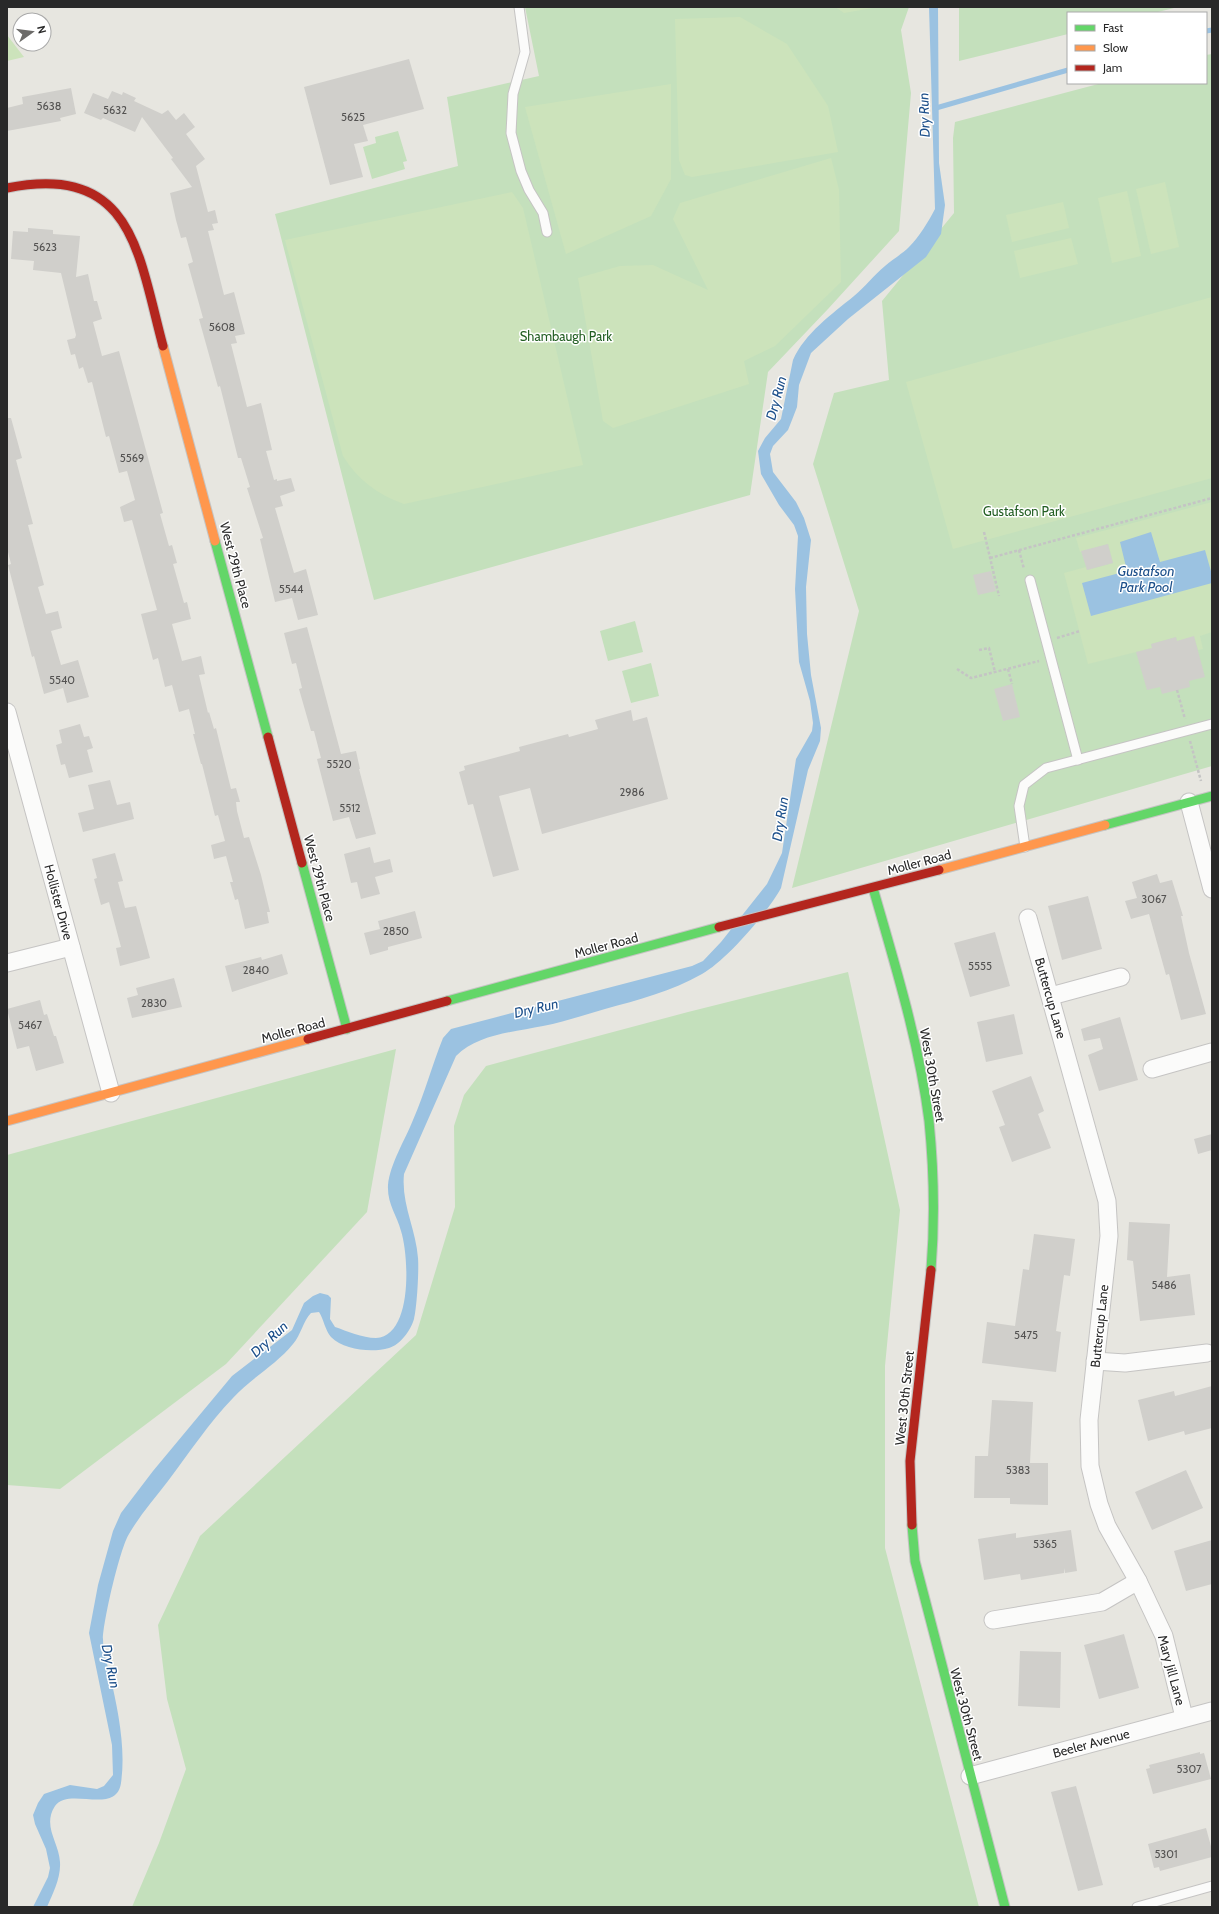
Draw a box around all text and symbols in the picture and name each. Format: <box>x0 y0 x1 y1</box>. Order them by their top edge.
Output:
north arrow <box>12 12 52 52</box>
legend <box>1067 12 1207 84</box>
text: Fast <box>1103 20 1123 35</box>
text: N <box>34 24 49 35</box>
text: Slow <box>1103 40 1128 55</box>
text: Jam <box>1102 60 1122 75</box>
water label: Dry Run <box>914 92 934 138</box>
house number: 5638 <box>37 99 61 113</box>
house number: 5632 <box>103 103 127 117</box>
house number: 5625 <box>341 110 365 124</box>
house number: 5623 <box>33 240 57 254</box>
house number: 5608 <box>209 320 235 334</box>
park label: Shambaugh Park <box>520 328 612 344</box>
water label: Dry Run <box>762 374 790 422</box>
house number: 5569 <box>120 451 144 465</box>
park label: Gustafson Park <box>983 503 1065 519</box>
street label: West 29th Place <box>217 520 255 610</box>
water label: Gustafson Park Pool <box>1118 562 1174 596</box>
house number: 5544 <box>279 582 304 596</box>
house number: 5540 <box>49 673 75 687</box>
house number: 5520 <box>326 757 352 771</box>
house number: 2986 <box>620 785 644 799</box>
water label: Dry Run <box>768 795 792 843</box>
house number: 5512 <box>339 801 361 815</box>
street label: West 29th Place <box>301 833 339 923</box>
street label: Moller Road <box>885 846 953 878</box>
street label: Hollister Drive <box>41 862 77 942</box>
house number: 3067 <box>1141 892 1167 906</box>
house number: 2850 <box>383 924 409 938</box>
street label: Moller Road <box>572 929 640 961</box>
street label: Buttercup Lane <box>1032 956 1070 1041</box>
house number: 5555 <box>968 959 992 973</box>
house number: 2840 <box>243 963 270 977</box>
water label: Dry Run <box>512 994 560 1022</box>
house number: 2830 <box>141 996 167 1010</box>
street label: Moller Road <box>259 1014 327 1046</box>
house number: 5467 <box>18 1018 42 1032</box>
street label: West 30th Street <box>917 1027 949 1124</box>
house number: 5486 <box>1151 1278 1177 1292</box>
street label: Buttercup Lane <box>1087 1283 1111 1368</box>
water label: Dry Run <box>246 1317 292 1361</box>
house number: 5475 <box>1014 1328 1038 1342</box>
street label: West 30th Street <box>891 1349 917 1446</box>
house number: 5383 <box>1006 1463 1030 1477</box>
house number: 5365 <box>1033 1537 1057 1551</box>
street label: Mary Jill Lane <box>1155 1633 1189 1707</box>
water label: Dry Run <box>98 1642 124 1690</box>
street label: West 30th Street <box>947 1666 987 1763</box>
street label: Beeler Avenue <box>1051 1725 1132 1761</box>
house number: 5307 <box>1177 1762 1202 1776</box>
house number: 5301 <box>1154 1847 1178 1861</box>

